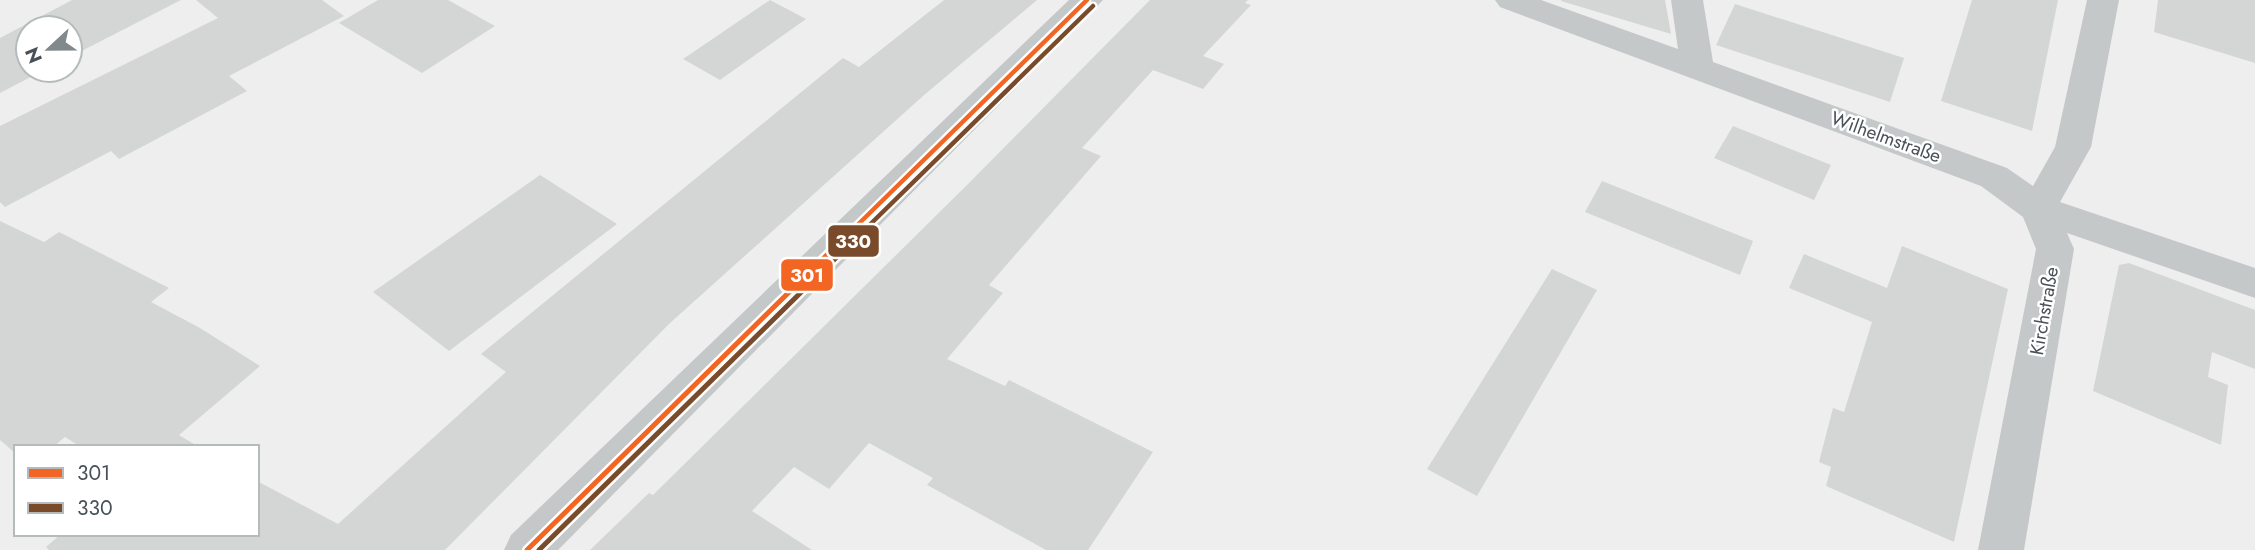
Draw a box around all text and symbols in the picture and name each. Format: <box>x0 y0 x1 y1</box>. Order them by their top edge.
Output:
north arrow <box>14 14 84 84</box>
text: N <box>18 43 49 67</box>
street label: Wilhelmstraße <box>1827 105 1945 170</box>
line badge: 330 <box>827 224 880 258</box>
text: 330 <box>835 228 871 255</box>
line badge: 301 <box>780 258 834 292</box>
text: 301 <box>790 262 824 289</box>
street label: Kirchstraße <box>2023 264 2065 357</box>
legend <box>14 445 259 536</box>
text: 301 <box>77 458 111 488</box>
text: 330 <box>77 493 113 523</box>

